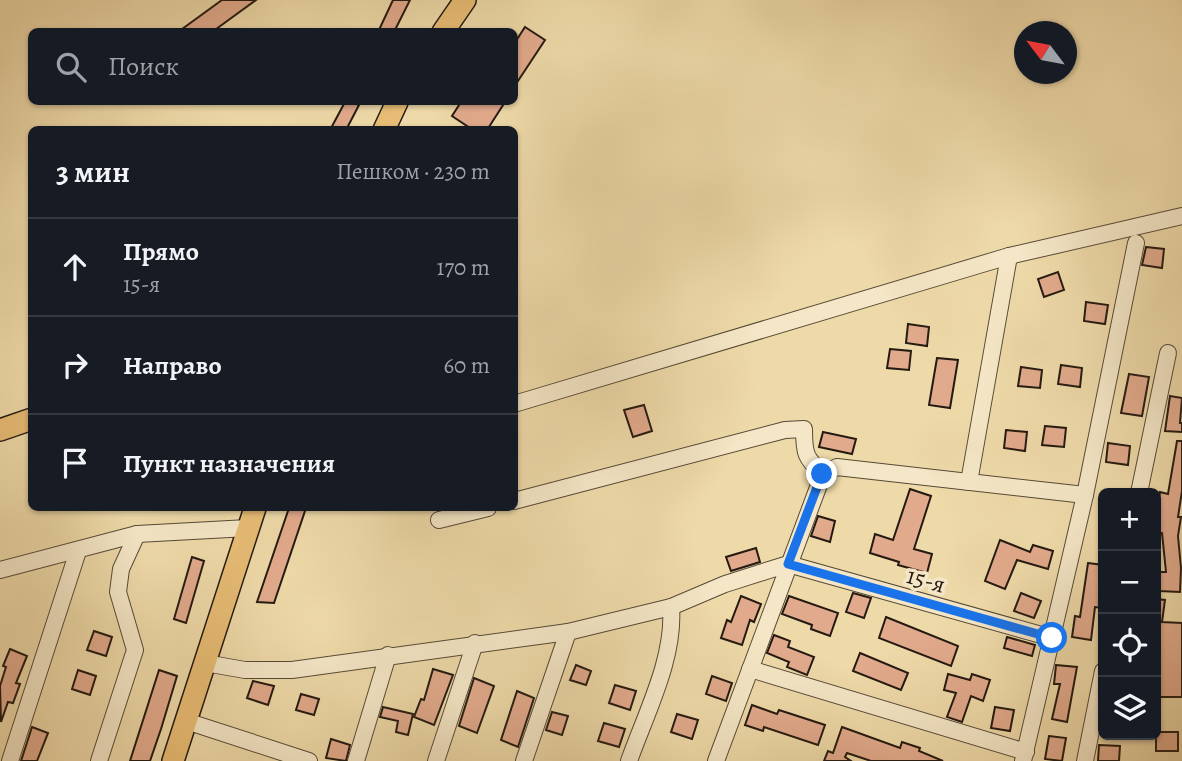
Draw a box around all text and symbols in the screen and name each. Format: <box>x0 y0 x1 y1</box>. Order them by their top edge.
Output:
north arrow <box>1014 21 1077 84</box>
search box <box>28 28 518 105</box>
icon: search <box>52 48 90 86</box>
text: Поиск <box>108 49 179 84</box>
text: 3 мин <box>56 152 130 192</box>
text: Пешком · 230 m <box>336 156 490 187</box>
text: Прямо <box>123 234 199 269</box>
icon: ahead <box>56 248 94 286</box>
text: 170 m <box>437 252 490 283</box>
text: 15-я <box>123 269 160 300</box>
icon: right <box>56 346 94 384</box>
text: Направо <box>123 348 222 383</box>
text: 60 m <box>443 350 490 381</box>
icon: arrive <box>56 444 94 482</box>
text: Пункт назначения <box>123 446 335 481</box>
route end <box>806 458 837 489</box>
map controls <box>1098 488 1161 740</box>
button: + <box>1098 488 1161 551</box>
button: − <box>1098 551 1161 614</box>
street label: 15-я <box>903 559 949 601</box>
button: locate <box>1098 614 1161 677</box>
route start <box>1036 622 1067 653</box>
button: layers <box>1098 677 1161 740</box>

